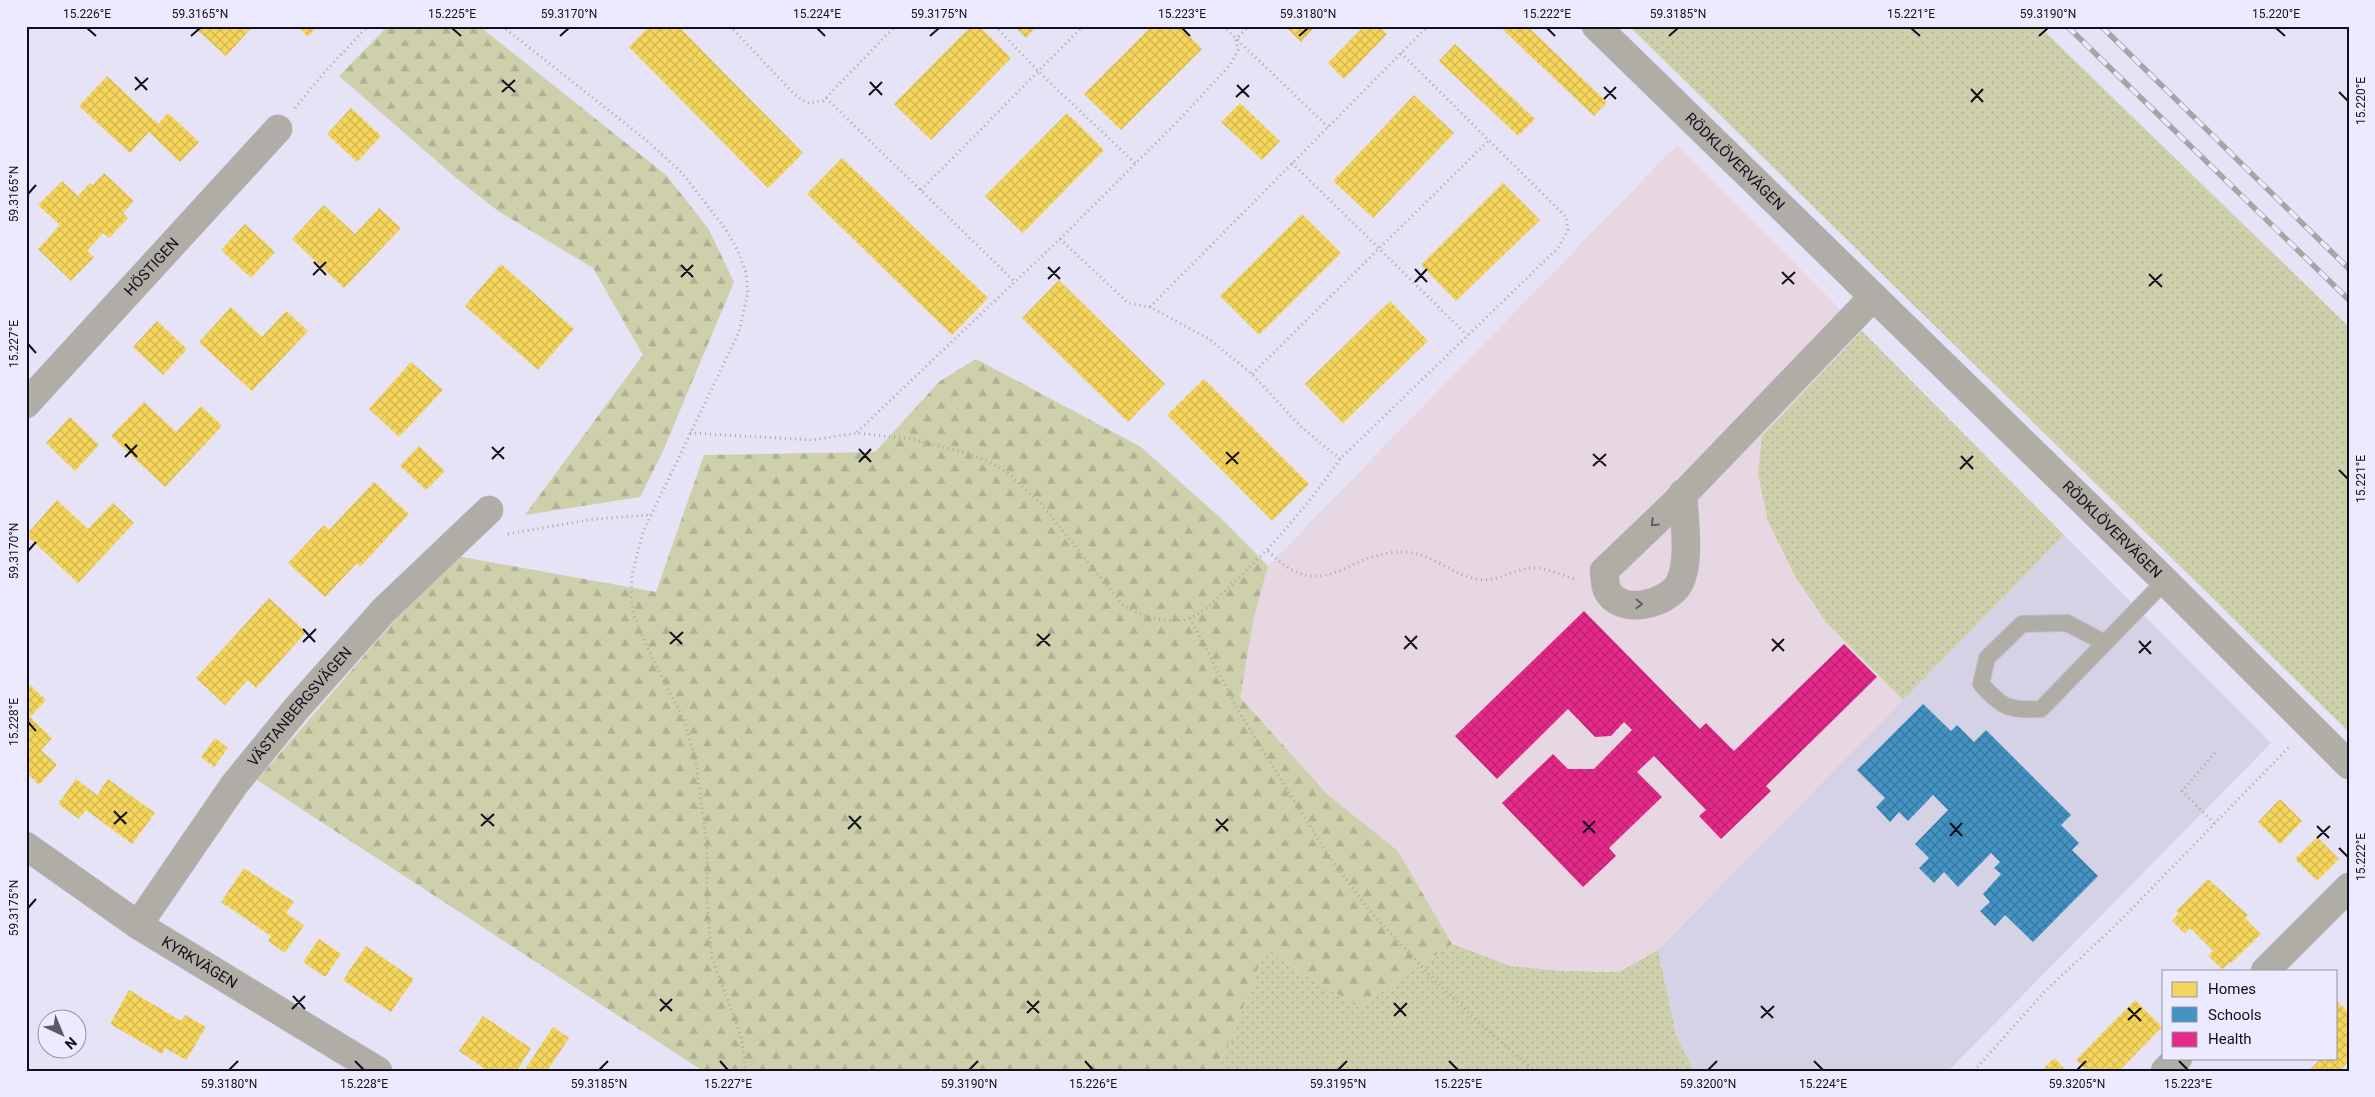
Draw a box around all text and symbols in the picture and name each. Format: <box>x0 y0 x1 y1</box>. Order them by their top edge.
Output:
text: 15.226°E <box>63 7 111 21</box>
text: 59.3165°N <box>172 7 228 21</box>
text: 15.225°E <box>428 7 476 21</box>
text: 59.3170°N <box>541 7 597 21</box>
text: 15.224°E <box>793 7 841 21</box>
text: 59.3175°N <box>911 7 967 21</box>
text: 15.223°E <box>1158 7 1206 21</box>
text: 59.3180°N <box>1280 7 1336 21</box>
text: 15.222°E <box>1523 7 1571 21</box>
text: 59.3185°N <box>1650 7 1706 21</box>
text: 15.221°E <box>1887 7 1935 21</box>
text: 59.3190°N <box>2020 7 2076 21</box>
text: 15.220°E <box>2252 7 2300 21</box>
text: 15.220°E <box>2354 77 2368 125</box>
street label: RÖDKLÖVERVÄGEN <box>1681 109 1788 214</box>
text: 59.3165°N <box>7 166 21 222</box>
street label: HÖSTIGEN <box>121 234 183 300</box>
text: 15.227°E <box>7 320 21 368</box>
text: 15.221°E <box>2354 455 2368 503</box>
street label: RÖDKLÖVERVÄGEN <box>2059 477 2166 582</box>
one-way arrow <box>1651 517 1660 526</box>
text: 59.3170°N <box>7 523 21 579</box>
one-way arrow <box>1635 599 1643 610</box>
street label: VÄSTANBERGSVÄGEN <box>244 643 356 770</box>
text: 15.228°E <box>7 698 21 746</box>
text: 15.222°E <box>2354 833 2368 881</box>
text: 59.3175°N <box>7 880 21 936</box>
street label: KYRKVÄGEN <box>158 933 241 992</box>
legend <box>2162 970 2338 1060</box>
text: Homes <box>2208 980 2256 998</box>
text: Schools <box>2208 1006 2262 1024</box>
north arrow <box>38 1010 88 1060</box>
text: Health <box>2208 1030 2252 1048</box>
text: N <box>62 1034 80 1053</box>
text: 59.3180°N <box>201 1077 257 1091</box>
text: 15.228°E <box>340 1077 388 1091</box>
text: 59.3185°N <box>571 1077 627 1091</box>
text: 15.227°E <box>704 1077 752 1091</box>
text: 59.3190°N <box>941 1077 997 1091</box>
text: 15.226°E <box>1069 1077 1117 1091</box>
text: 59.3195°N <box>1310 1077 1366 1091</box>
text: 15.225°E <box>1434 1077 1482 1091</box>
text: 59.3200°N <box>1680 1077 1736 1091</box>
text: 15.224°E <box>1799 1077 1847 1091</box>
text: 59.3205°N <box>2049 1077 2105 1091</box>
text: 15.223°E <box>2164 1077 2212 1091</box>

